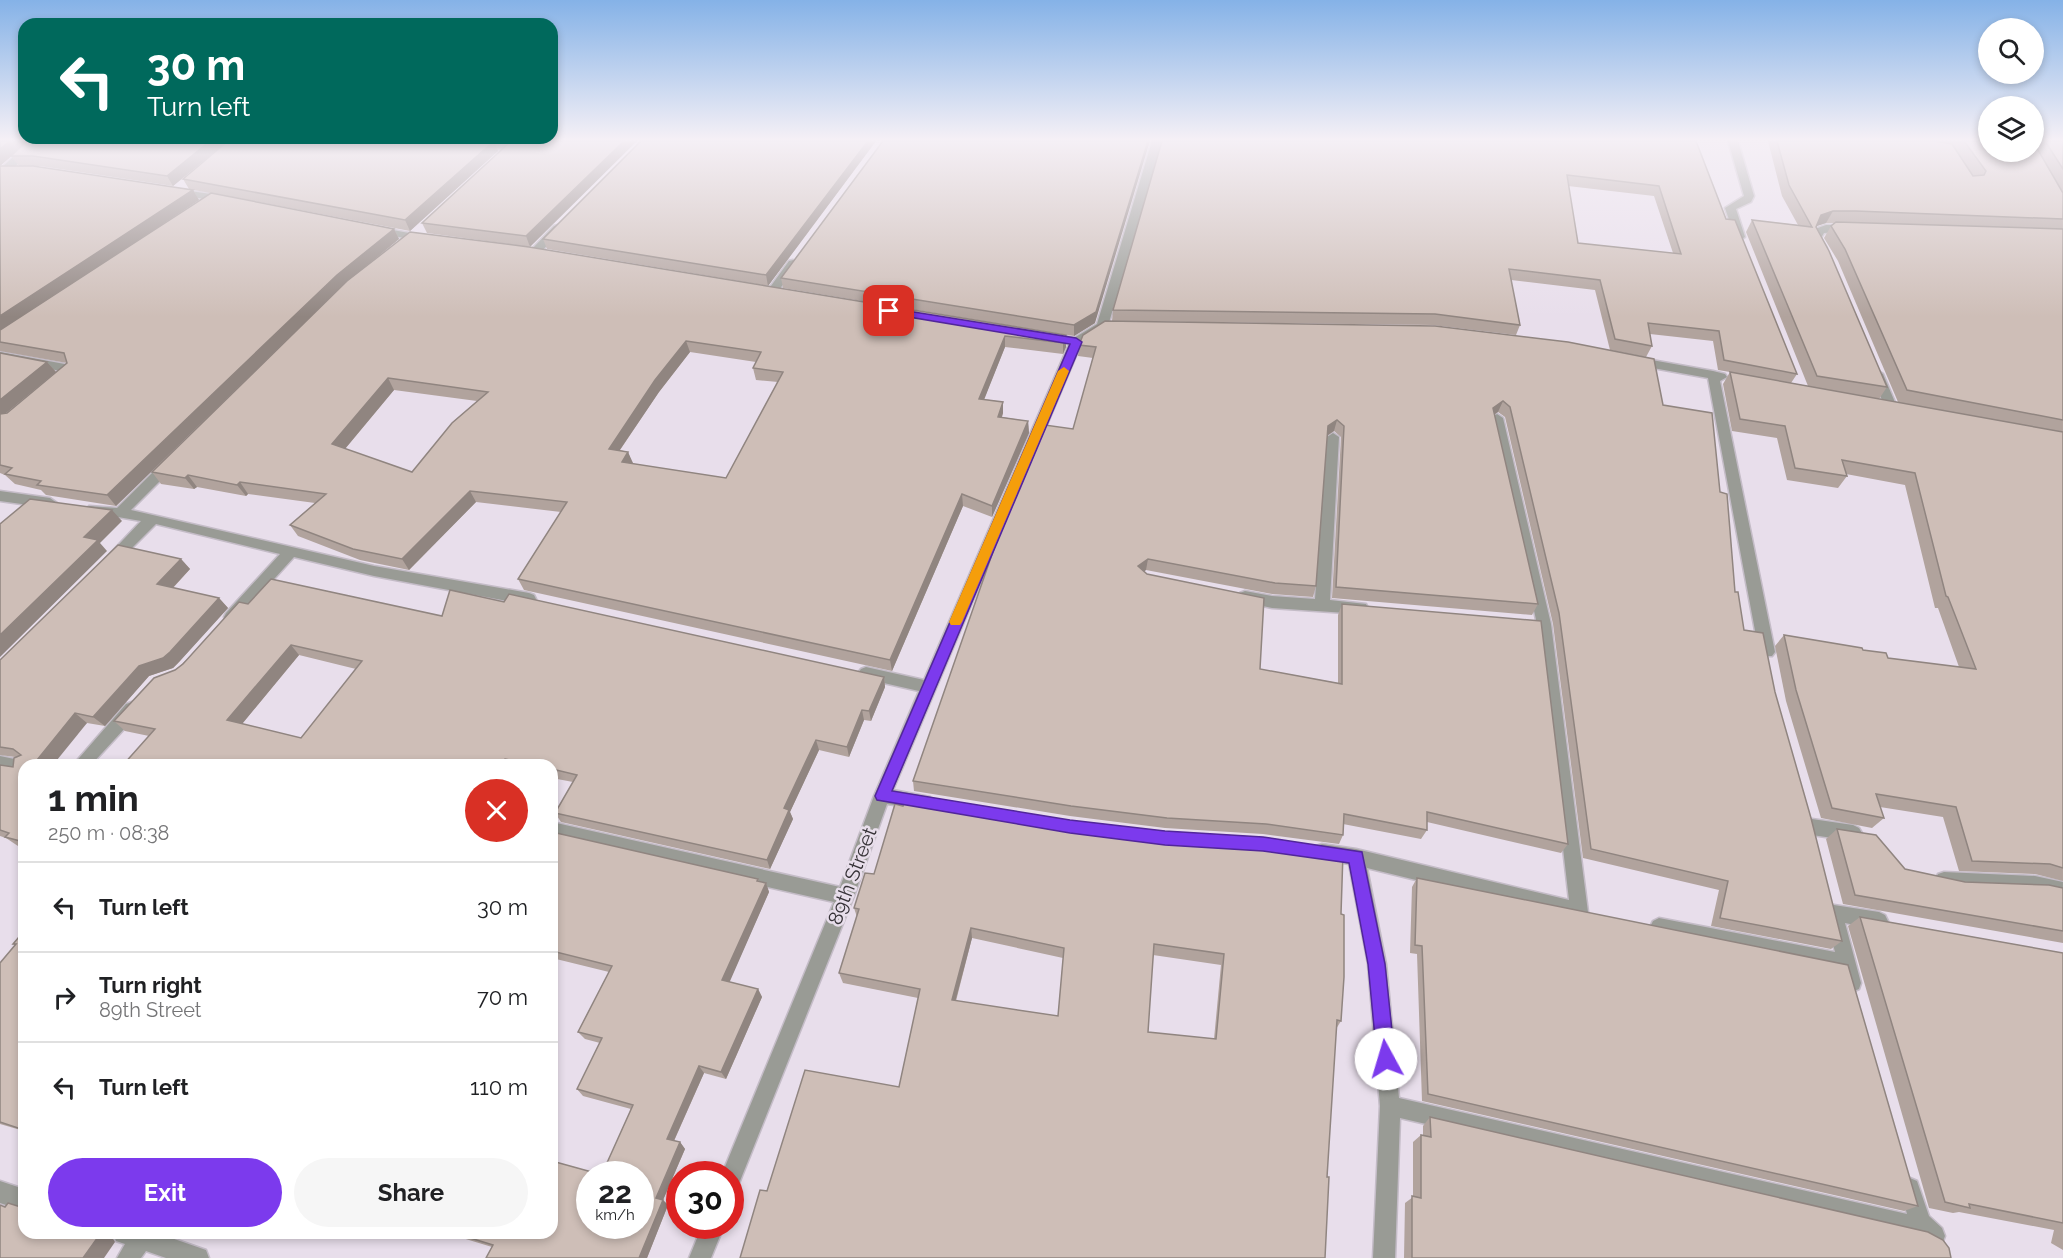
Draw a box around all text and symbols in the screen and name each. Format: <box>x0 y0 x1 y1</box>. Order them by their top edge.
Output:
map controls <box>1978 18 2044 162</box>
button: search <box>1978 18 2044 84</box>
text: 30 m <box>147 41 245 90</box>
icon: left <box>48 42 126 120</box>
text: Turn left <box>147 91 250 122</box>
button: layers <box>1978 96 2044 162</box>
pin <box>863 285 914 336</box>
icon: arrive <box>872 294 905 327</box>
text: 1 min <box>48 777 139 819</box>
button: close <box>465 779 528 842</box>
text: 250 m · 08:38 <box>48 821 169 845</box>
street label: 89th Street <box>822 824 882 928</box>
icon: left <box>48 891 81 924</box>
text: Turn left <box>99 894 189 920</box>
text: 30 m <box>477 894 528 920</box>
text: Turn right <box>99 972 202 998</box>
icon: right <box>48 981 81 1014</box>
text: 70 m <box>477 984 528 1010</box>
text: 89th Street <box>99 998 202 1022</box>
position arrow <box>1354 1027 1418 1091</box>
icon: left <box>48 1071 81 1104</box>
text: Turn left <box>99 1074 189 1100</box>
text: 110 m <box>470 1074 528 1100</box>
button: Exit <box>48 1158 282 1227</box>
button: Share <box>294 1158 528 1227</box>
speed limit sign: 30 <box>666 1161 744 1239</box>
text: 22 <box>598 1175 632 1210</box>
text: km/h <box>595 1206 635 1224</box>

